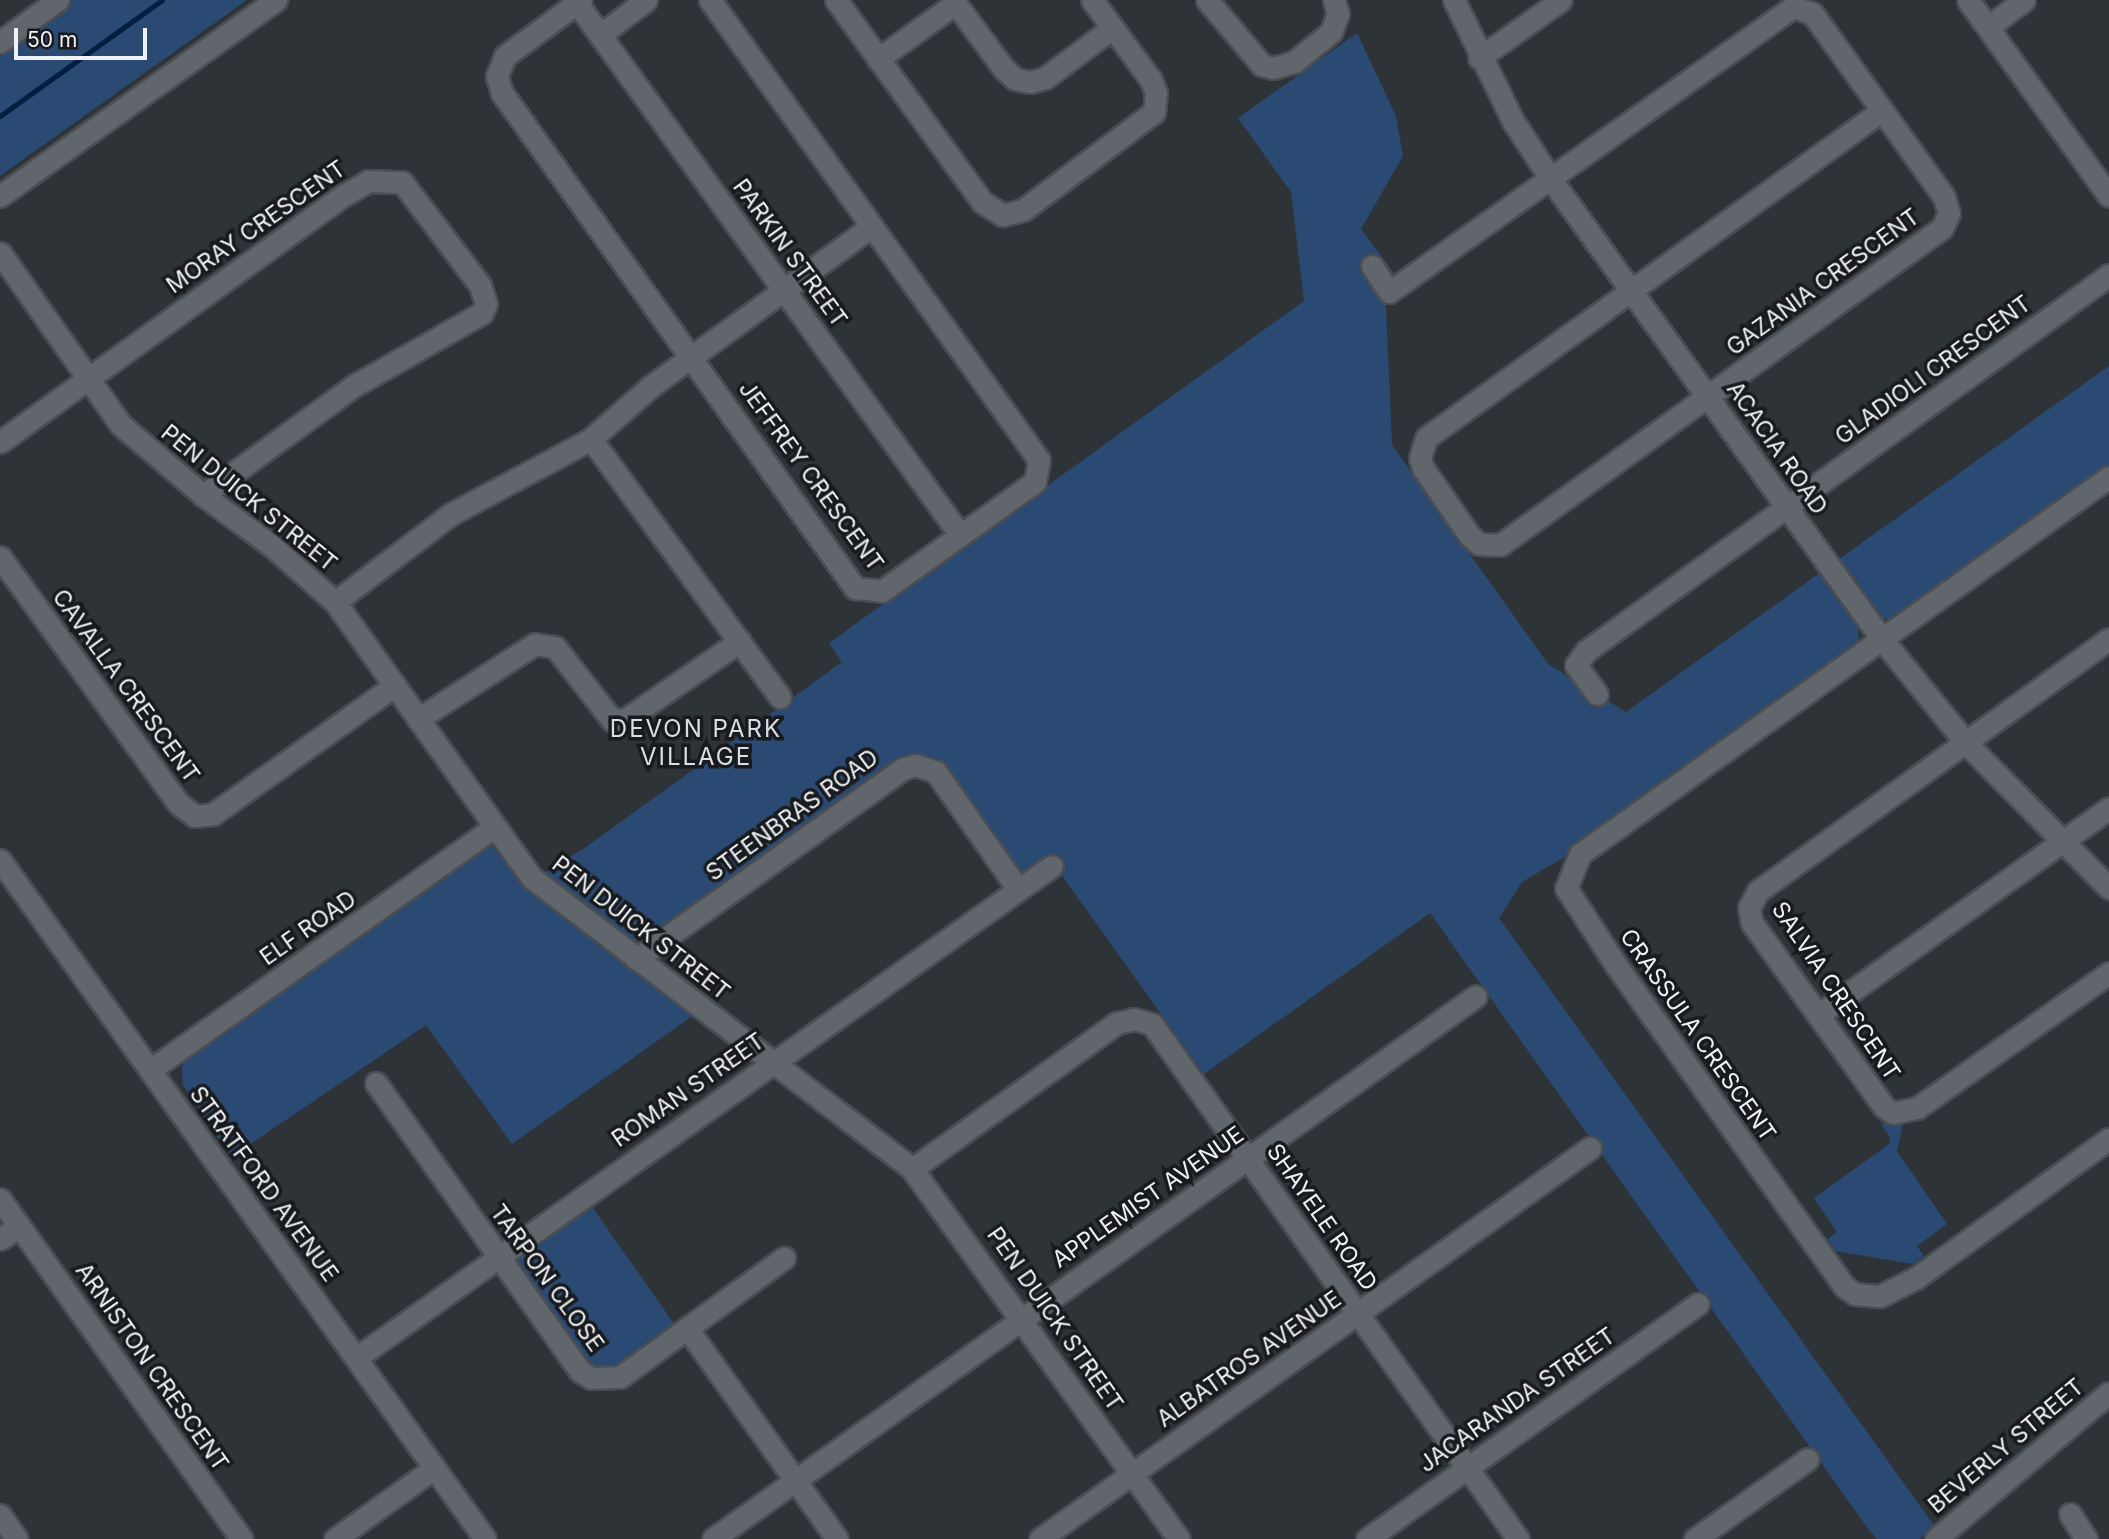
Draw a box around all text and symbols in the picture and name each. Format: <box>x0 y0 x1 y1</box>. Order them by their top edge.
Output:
scale bar <box>18 14 150 58</box>
text: 50 m <box>27 27 77 52</box>
street label: MORAY CRESCENT <box>161 155 351 299</box>
street label: PARKIN STREET <box>727 174 853 332</box>
street label: GAZANIA CRESCENT <box>1721 203 1925 361</box>
street label: GLADIOLI CRESCENT <box>1830 290 2036 450</box>
street label: JEFFREY CRESCENT <box>733 376 889 576</box>
street label: ACACIA ROAD <box>1721 376 1833 520</box>
street label: PEN DUICK STREET <box>156 419 342 577</box>
street label: CAVALLA CRESCENT <box>47 584 205 788</box>
district label: DEVON PARK VILLAGE <box>611 715 781 771</box>
street label: STEENBRAS ROAD <box>701 743 883 887</box>
street label: PEN DUICK STREET <box>547 850 735 1006</box>
street label: ELF ROAD <box>255 885 361 971</box>
street label: SALVIA CRESCENT <box>1766 896 1906 1086</box>
street label: CRASSULA CRESCENT <box>1614 924 1782 1146</box>
street label: ROMAN STREET <box>606 1027 770 1153</box>
street label: STRATFORD AVENUE <box>184 1081 344 1287</box>
street label: APPLEMIST AVENUE <box>1047 1120 1249 1274</box>
street label: SHAYELE ROAD <box>1261 1138 1383 1296</box>
street label: TARPON CLOSE <box>484 1199 610 1357</box>
street label: PEN DUICK STREET <box>981 1222 1129 1416</box>
street label: ARNISTON CRESCENT <box>70 1258 234 1476</box>
street label: ALBATROS AVENUE <box>1152 1285 1346 1433</box>
street label: JACARANDA STREET <box>1414 1322 1620 1478</box>
street label: BEVERLY STREET <box>1923 1373 2089 1519</box>

